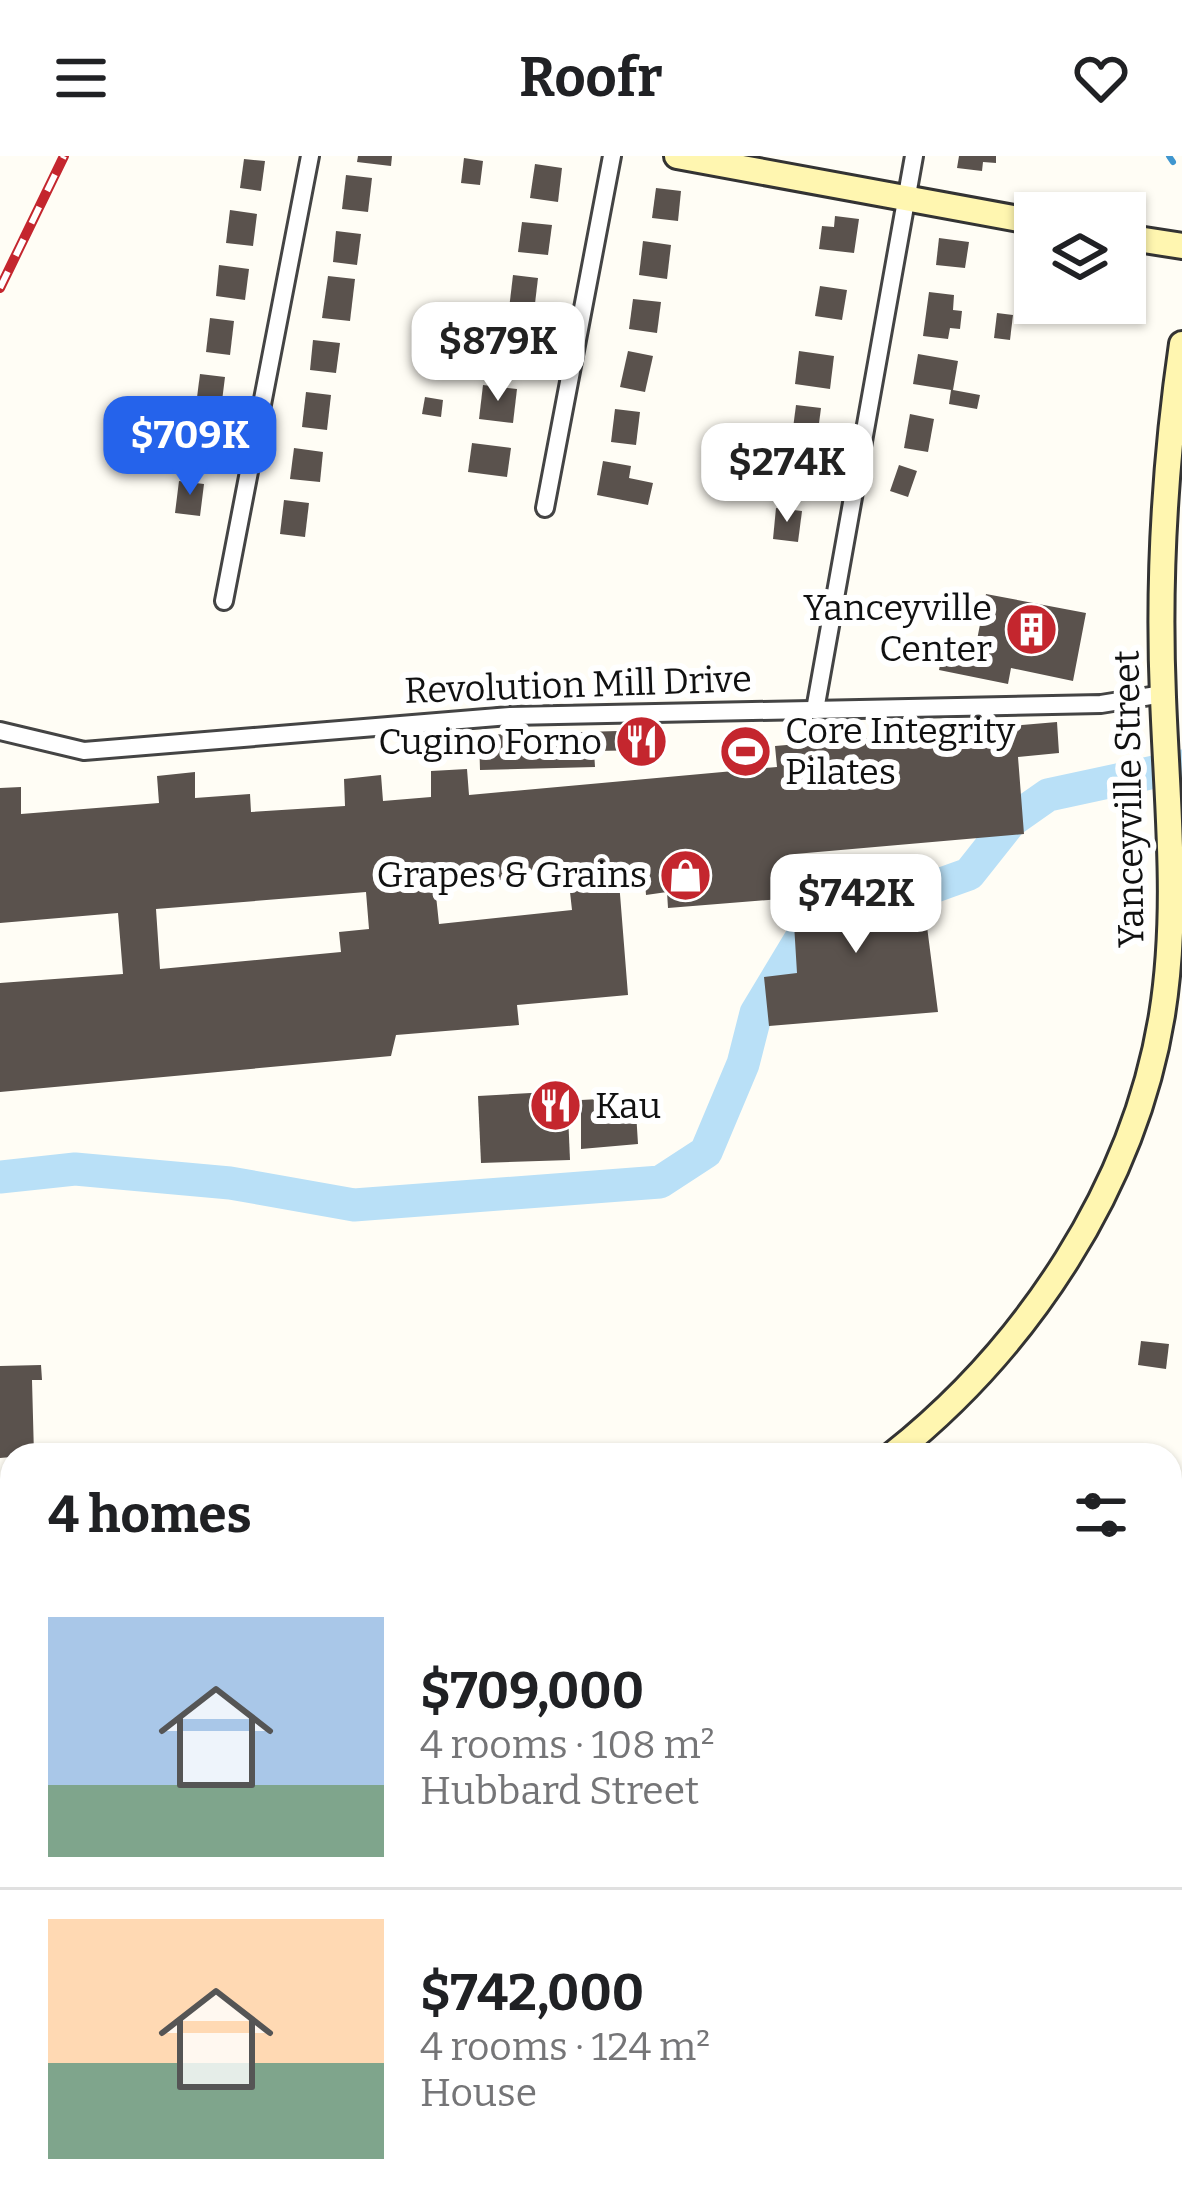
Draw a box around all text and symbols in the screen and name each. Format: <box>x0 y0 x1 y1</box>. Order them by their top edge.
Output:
icon: menu <box>48 45 114 111</box>
icon: heart <box>1068 45 1134 111</box>
text: Roofr <box>519 46 663 110</box>
map controls <box>1014 192 1146 324</box>
button: layers <box>1014 192 1146 324</box>
pin: $879K <box>414 302 582 404</box>
text: $879K <box>439 318 557 364</box>
pin: $709K <box>106 396 274 498</box>
text: $709K <box>130 412 250 458</box>
pin: $274K <box>703 423 871 525</box>
text: $274K <box>728 439 846 485</box>
place label: Yanceyville Center <box>803 586 992 671</box>
building icon: Yanceyville Center <box>1003 601 1059 657</box>
street label: Yanceyville Street <box>1104 650 1154 948</box>
street label: Revolution Mill Drive <box>404 657 752 713</box>
place label: Core Integrity Pilates <box>785 709 1016 794</box>
restaurant icon: Cugino Forno <box>613 714 669 770</box>
place label: Cugino Forno <box>378 720 602 764</box>
sports icon: Core Integrity Pilates <box>718 724 774 780</box>
shop icon: Grapes & Grains <box>658 847 714 903</box>
place label: Grapes & Grains <box>377 853 647 897</box>
pin: $742K <box>772 854 940 956</box>
text: $742K <box>797 870 915 916</box>
restaurant icon: Kau <box>528 1078 584 1134</box>
place label: Kau <box>595 1084 661 1128</box>
icon: filters <box>1068 1482 1134 1548</box>
text: 4 homes <box>48 1484 252 1546</box>
text: $709,000 <box>420 1660 644 1722</box>
icon: home <box>144 1665 288 1809</box>
text: 4 rooms · 108 m² <box>420 1722 715 1768</box>
text: Hubbard Street <box>420 1768 699 1814</box>
text: $742,000 <box>420 1962 644 2024</box>
icon: home <box>144 1967 288 2111</box>
text: 4 rooms · 124 m² <box>420 2024 710 2070</box>
text: House <box>420 2070 537 2116</box>

